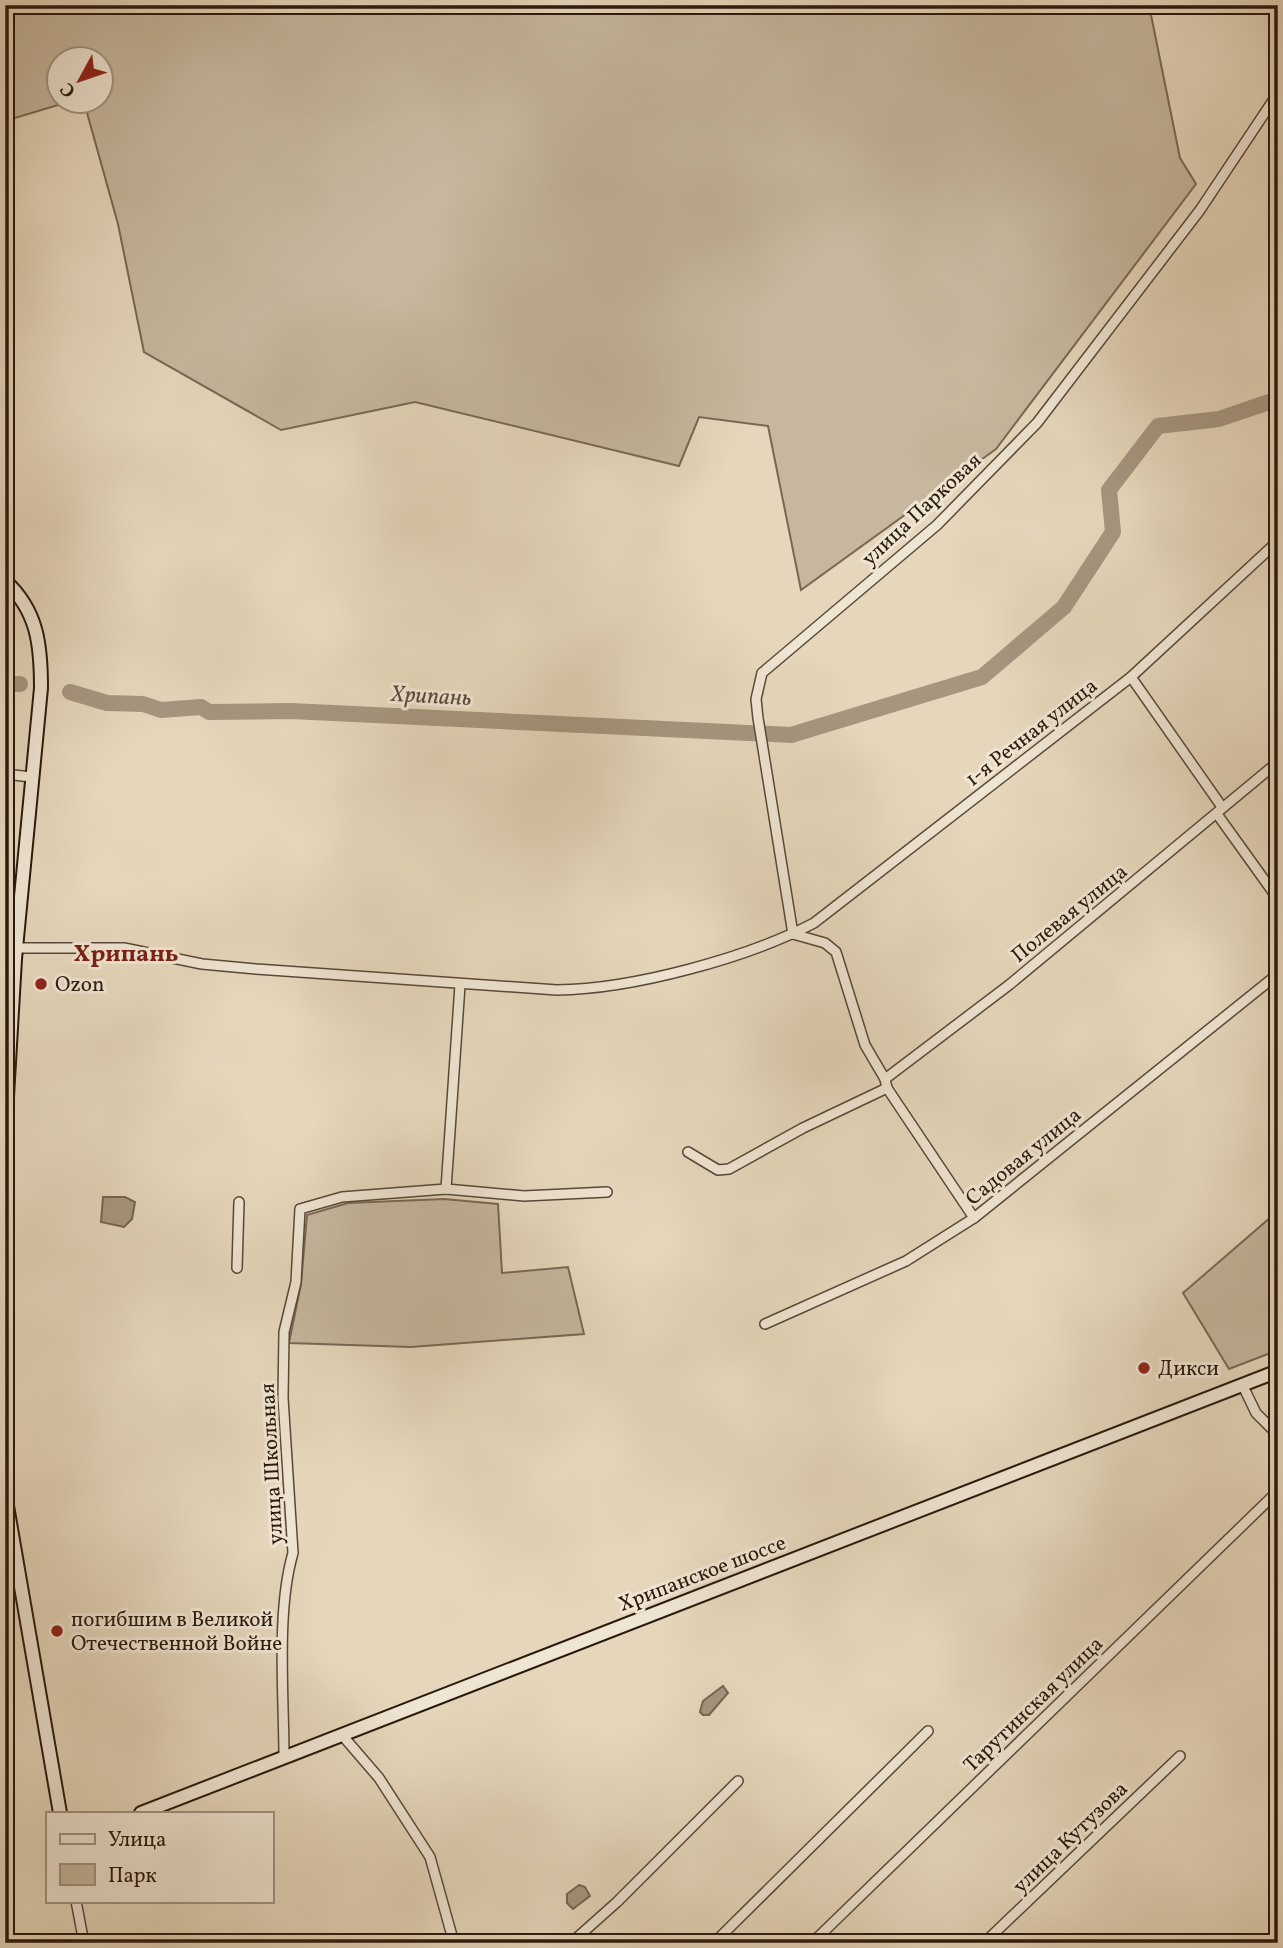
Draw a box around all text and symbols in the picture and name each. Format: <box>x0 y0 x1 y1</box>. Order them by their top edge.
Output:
north arrow <box>46 46 116 116</box>
text: С <box>55 77 82 103</box>
street label: улица Парковая <box>856 447 988 573</box>
street label: 1-я Речная улица <box>960 672 1104 794</box>
water label: Хрипань <box>389 679 473 715</box>
street label: Полевая улица <box>1006 858 1134 970</box>
district label: Хрипань <box>73 938 179 972</box>
place label: Ozon <box>55 971 105 1000</box>
marker: Ozon <box>33 976 49 992</box>
street label: Садовая улица <box>960 1101 1088 1213</box>
place label: Дикси <box>1158 1355 1219 1384</box>
marker: Дикси <box>1136 1360 1152 1376</box>
street label: улица Школьная <box>254 1382 291 1545</box>
street label: Хрипанское шоссе <box>615 1529 791 1620</box>
place label: погибшим в Великой Отечественной Войне <box>71 1606 282 1659</box>
marker: погибшим в Великой Отечественной Войне <box>49 1623 65 1639</box>
street label: Тарутинская улица <box>958 1631 1110 1780</box>
street label: улица Кутузова <box>1007 1775 1135 1901</box>
legend <box>46 1812 273 1902</box>
text: Улица <box>108 1826 166 1855</box>
text: Парк <box>108 1862 157 1891</box>

